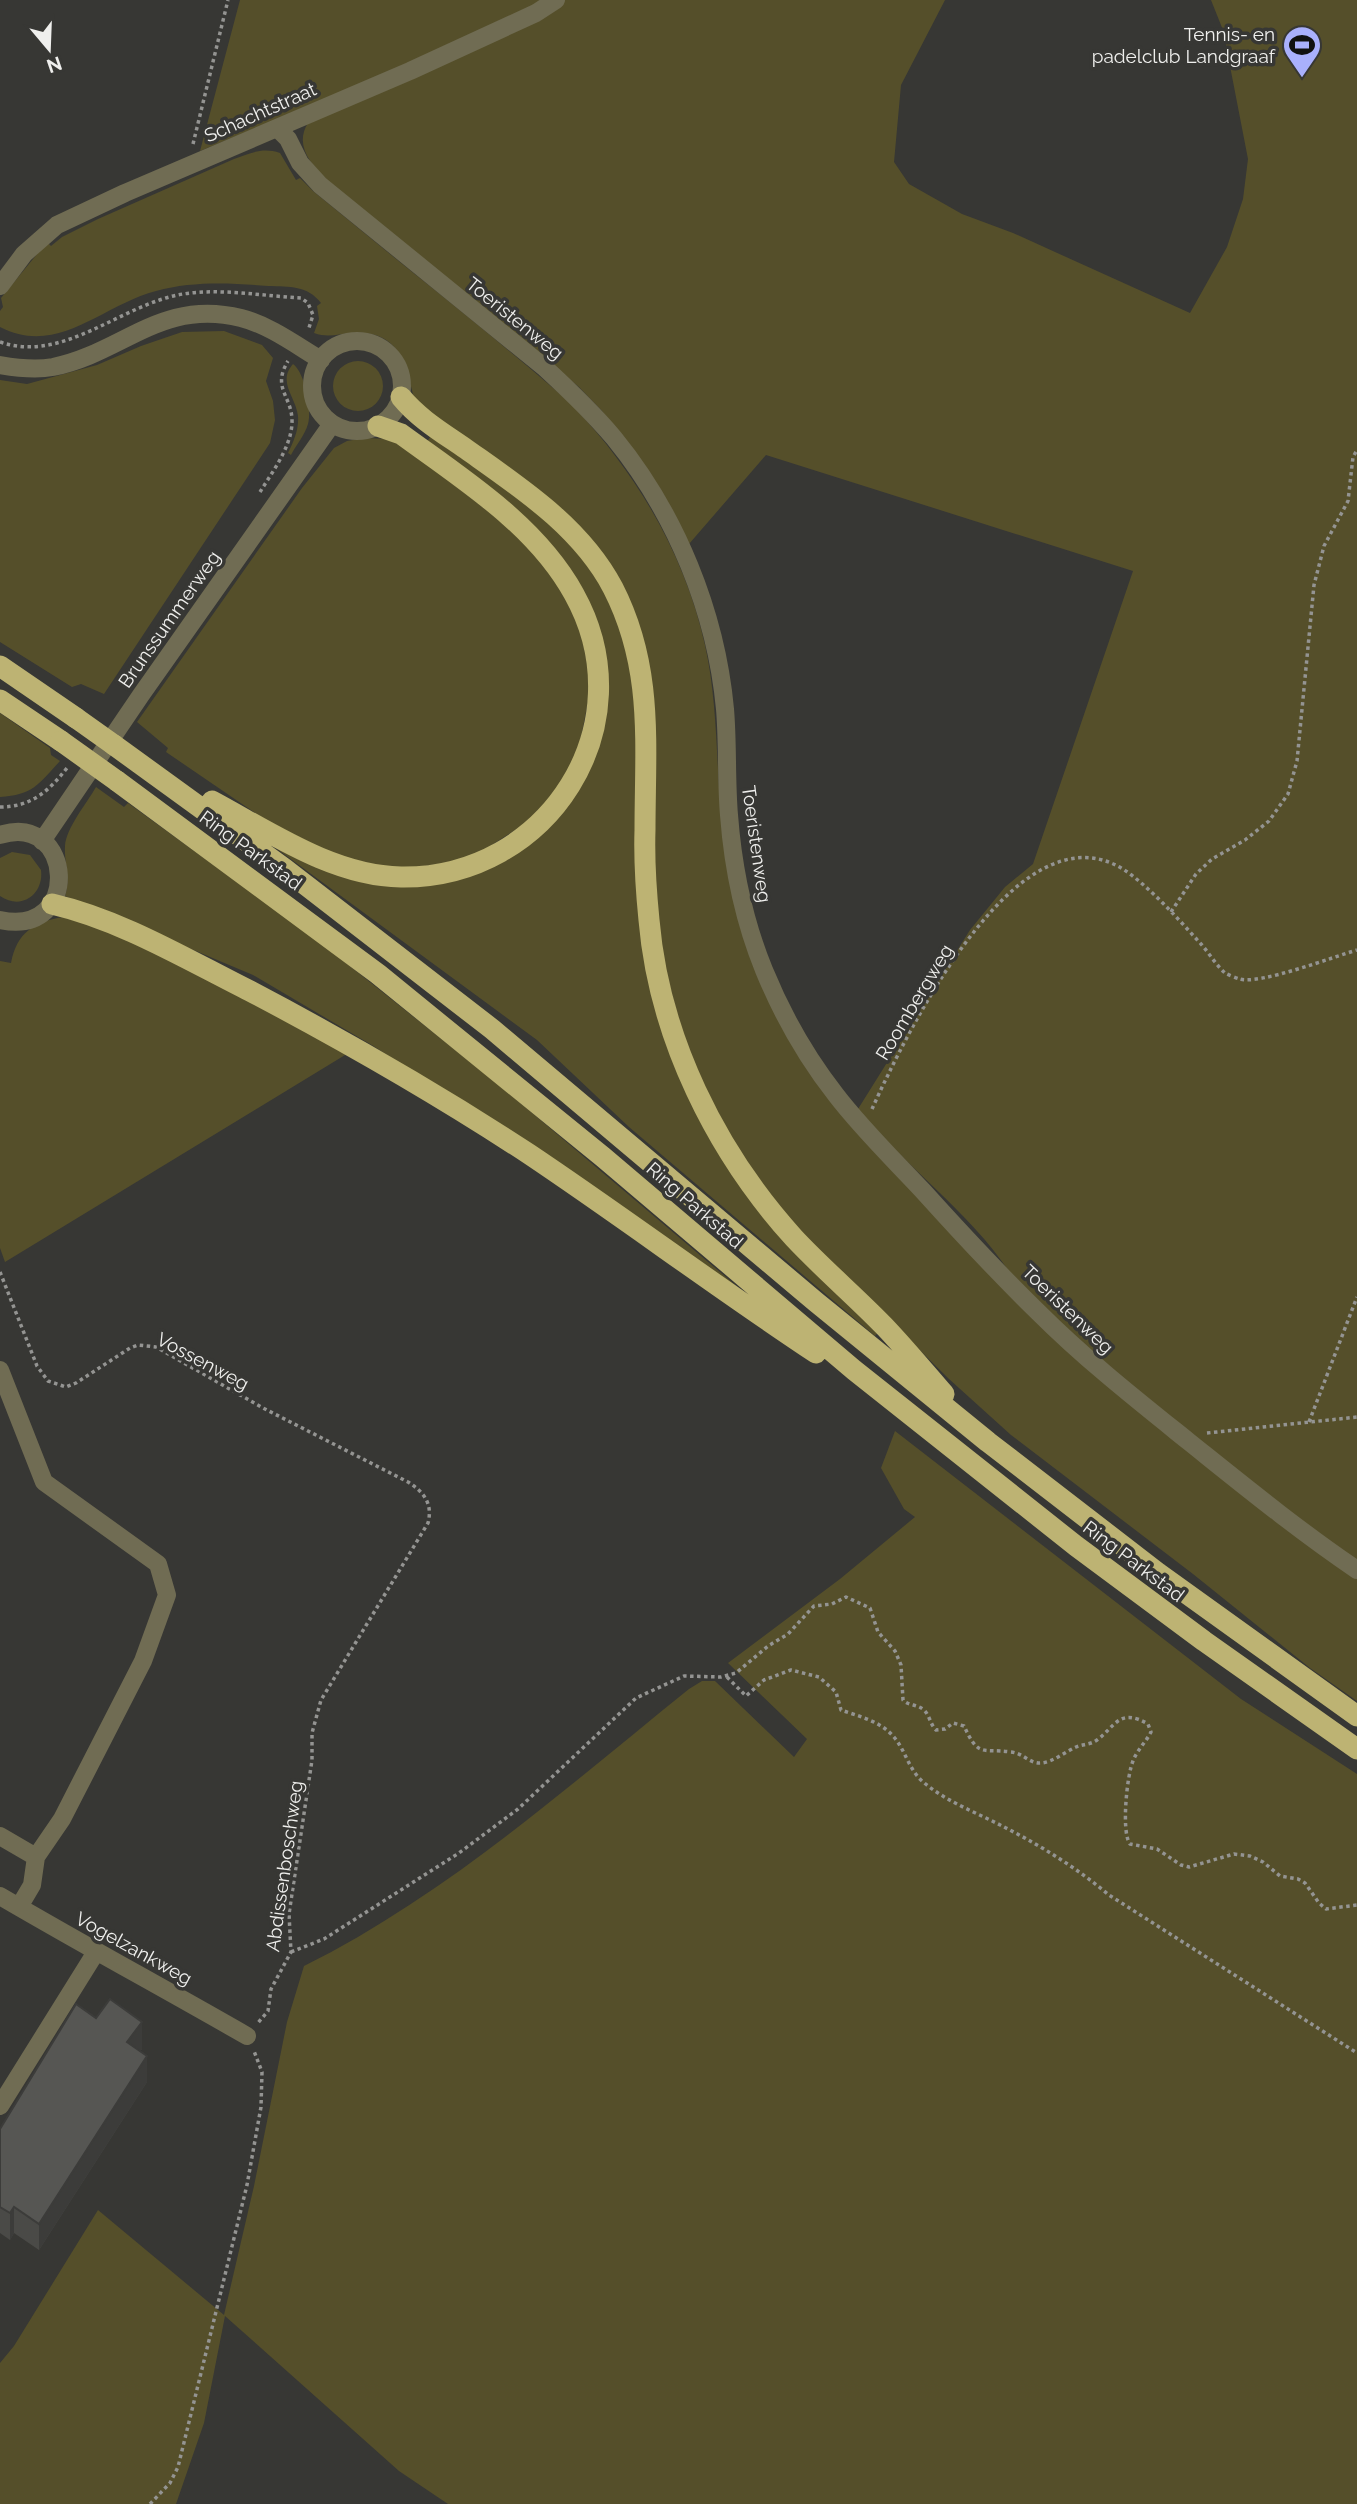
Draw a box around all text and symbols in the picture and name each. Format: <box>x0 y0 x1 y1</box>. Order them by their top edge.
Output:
north arrow <box>14 14 84 84</box>
place label: Tennis- en padelclub Landgraaf <box>1092 23 1276 67</box>
sports icon: Tennis- en padelclub Landgraaf <box>1281 24 1323 79</box>
text: N <box>44 52 65 78</box>
street label: Schachtstraat <box>201 77 320 147</box>
street label: Toeristenweg <box>462 272 568 364</box>
street label: Brunssummerweg <box>114 546 224 692</box>
street label: Toeristenweg <box>738 784 776 904</box>
street label: Ring Parkstad <box>196 806 306 894</box>
street label: Roombergweg <box>871 940 957 1064</box>
street label: Ring Parkstad <box>642 1157 748 1253</box>
street label: Toeristenweg <box>1018 1260 1118 1358</box>
street label: Vossenweg <box>153 1328 253 1394</box>
street label: Ring Parkstad <box>1079 1516 1189 1606</box>
street label: Abdissenboschweg <box>261 1779 307 1953</box>
street label: Vogelzankweg <box>72 1907 196 1989</box>

